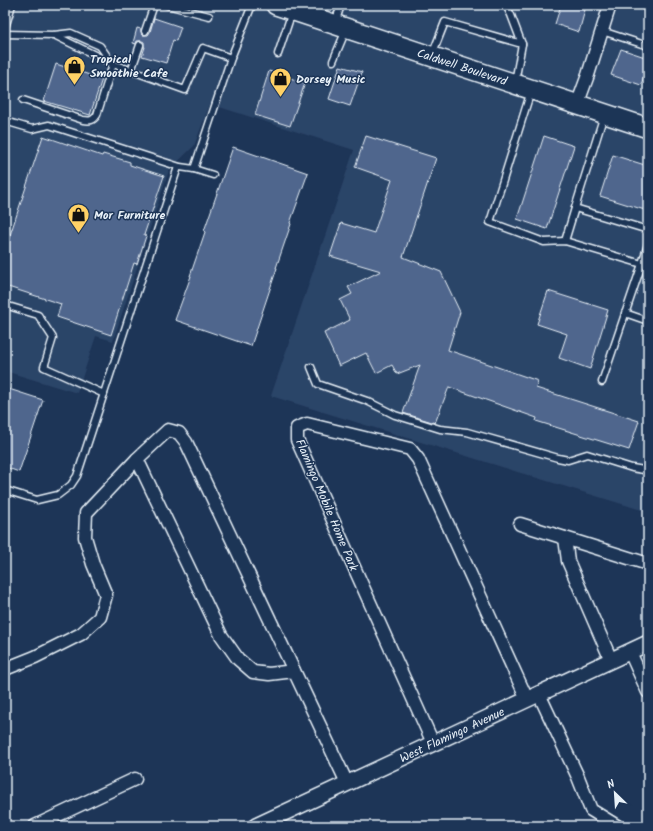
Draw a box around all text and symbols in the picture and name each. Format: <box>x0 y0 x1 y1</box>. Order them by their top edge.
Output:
street label: Caldwell Boulevard <box>414 44 510 91</box>
place label: Tropical Smoothie Cafe <box>90 50 168 83</box>
shop icon: Tropical Smoothie Cafe <box>61 53 87 86</box>
shop icon: Dorsey Music <box>267 66 293 99</box>
place label: Dorsey Music <box>296 70 366 89</box>
shop icon: Mor Furniture <box>65 202 91 235</box>
place label: Mor Furniture <box>94 206 166 225</box>
street label: Flamingo Mobile Home Park <box>290 436 363 575</box>
street label: West Flamingo Avenue <box>396 702 509 768</box>
north arrow <box>595 773 635 813</box>
text: N <box>604 775 618 794</box>

